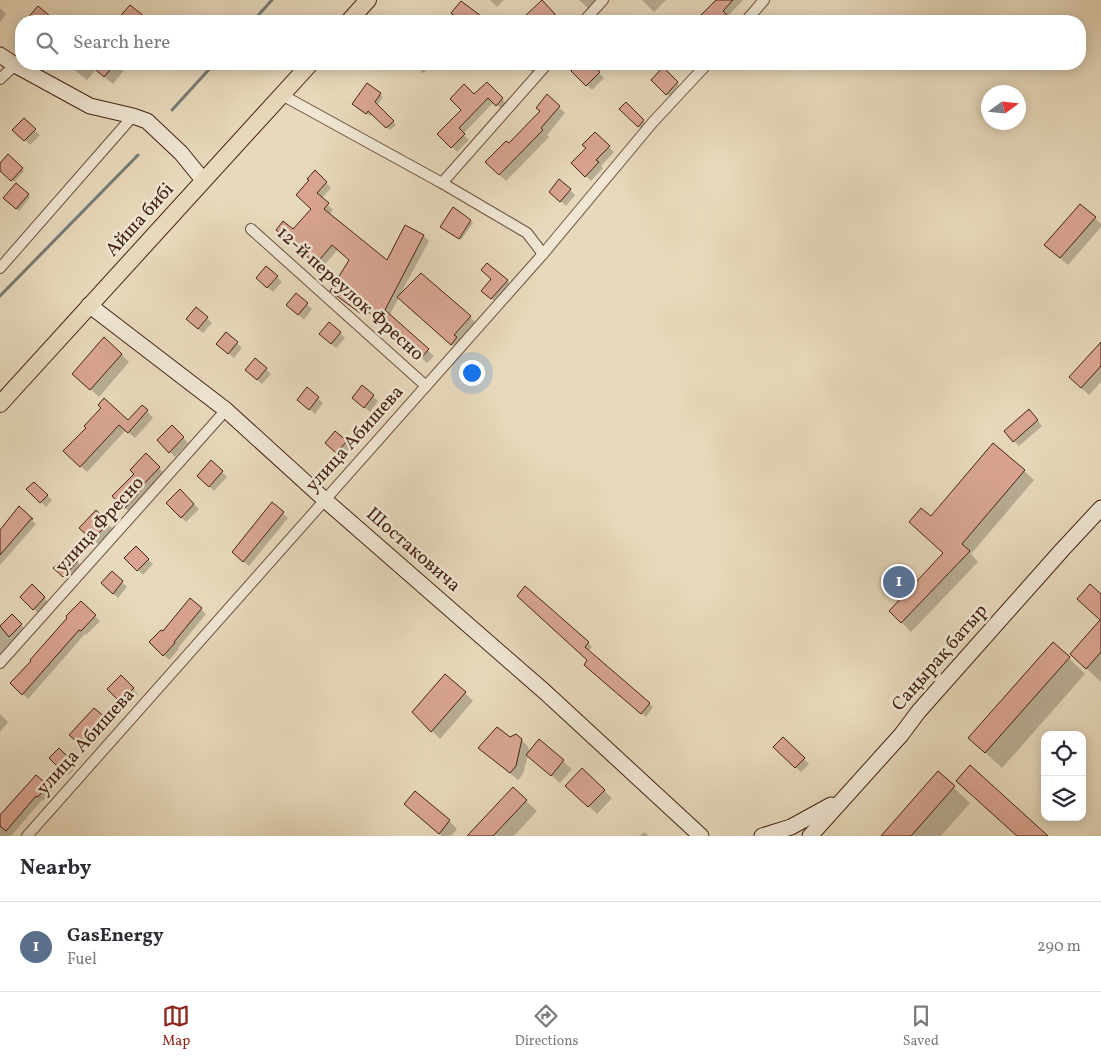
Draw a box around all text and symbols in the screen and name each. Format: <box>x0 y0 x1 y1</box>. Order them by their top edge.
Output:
search box <box>15 15 1086 70</box>
icon: search <box>33 29 61 57</box>
text: Search here <box>73 30 170 56</box>
north arrow <box>981 85 1026 130</box>
street label: Айша бибі <box>100 177 180 263</box>
street label: 12-й переулок Фресно <box>271 221 429 367</box>
your location <box>459 360 485 386</box>
street label: улица Абишева <box>300 380 410 498</box>
street label: улица Фресно <box>50 471 150 579</box>
street label: Шостаковича <box>360 502 466 598</box>
pin: 1 <box>883 563 915 601</box>
street label: Саңырақ батыр <box>886 599 994 717</box>
street label: улица Абишева <box>31 683 141 801</box>
map controls <box>1041 731 1086 821</box>
button: locate <box>1041 731 1086 776</box>
button: layers <box>1041 776 1086 821</box>
text: Nearby <box>20 854 91 883</box>
text: GasEnergy <box>67 923 164 949</box>
text: 1 <box>33 936 39 958</box>
text: 290 m <box>1037 936 1081 958</box>
text: Fuel <box>67 949 97 971</box>
tab: Map <box>162 1002 190 1051</box>
tab: Directions <box>514 1002 579 1051</box>
tab: Saved <box>903 1002 939 1051</box>

